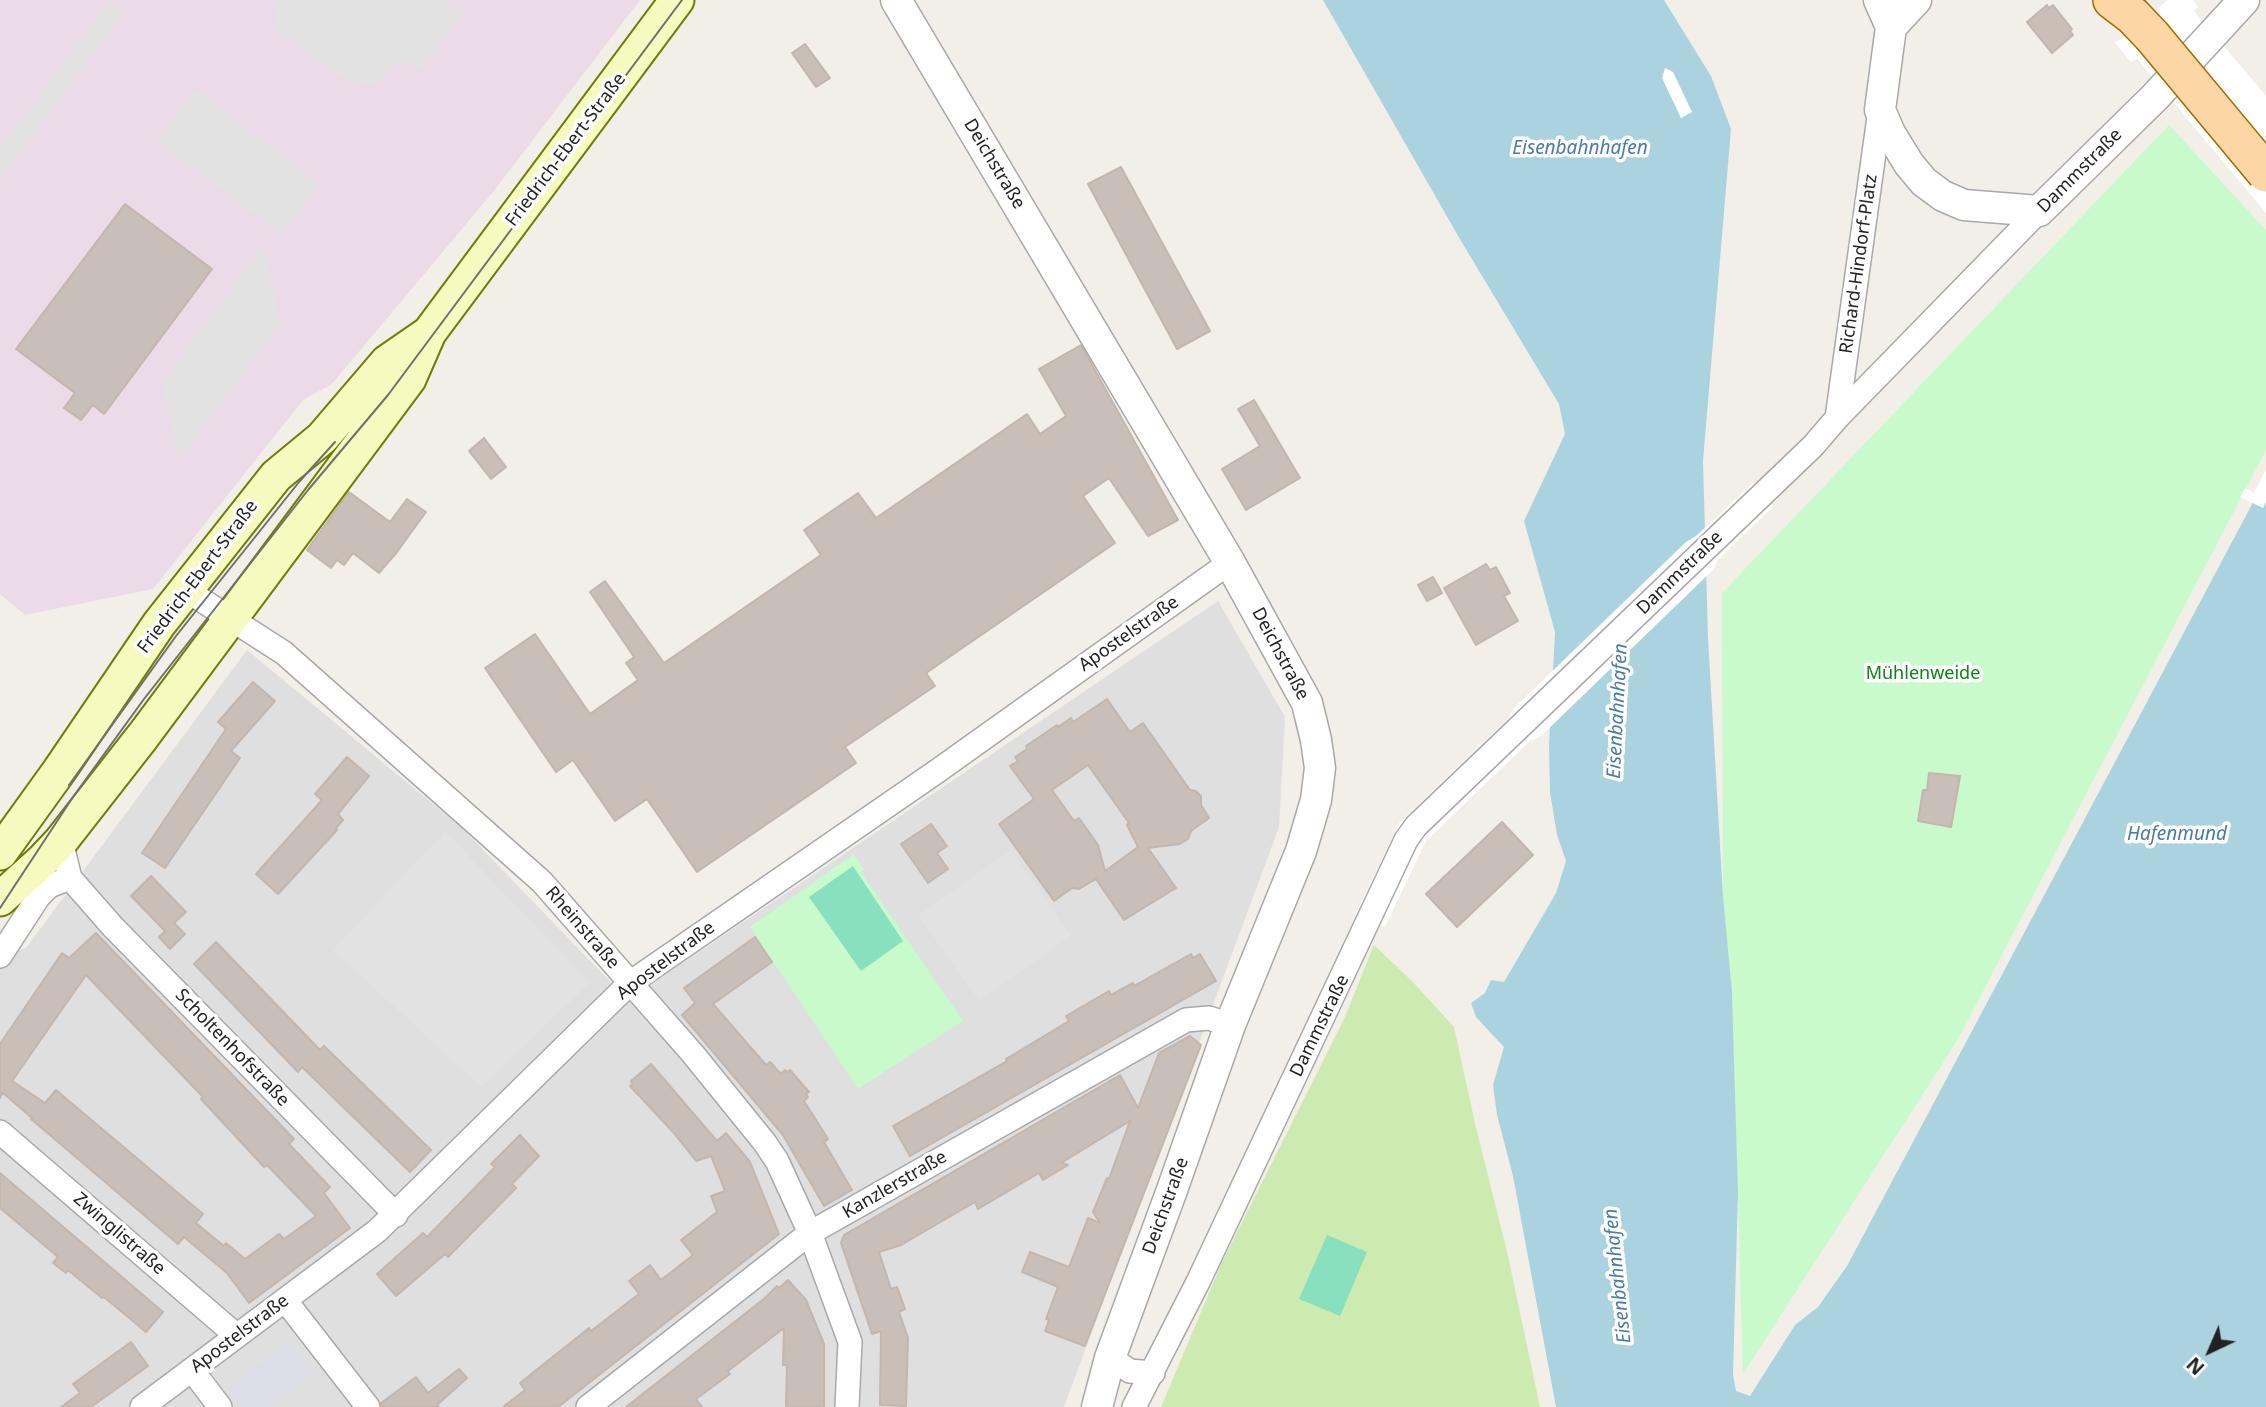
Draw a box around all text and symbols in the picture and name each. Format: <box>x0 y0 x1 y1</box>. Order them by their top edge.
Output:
street label: Friedrich-Ebert-Straße <box>501 69 631 231</box>
street label: Deichstraße <box>959 115 1029 213</box>
street label: Dammstraße <box>2033 124 2127 218</box>
water label: Eisenbahnhafen <box>1512 138 1648 160</box>
street label: Richard-Hindorf-Platz <box>1836 173 1882 355</box>
street label: Friedrich-Ebert-Straße <box>133 496 263 658</box>
street label: Dammstraße <box>1633 527 1727 619</box>
street label: Apostelstraße <box>1075 592 1183 676</box>
street label: Deichstraße <box>1247 604 1313 704</box>
water label: Eisenbahnhafen <box>1603 643 1633 779</box>
park label: Mühlenweide <box>1866 663 1980 685</box>
water label: Hafenmund <box>2127 824 2227 846</box>
street label: Rheinstraße <box>540 882 624 974</box>
street label: Apostelstraße <box>613 917 719 1005</box>
street label: Dammstraße <box>1286 972 1354 1080</box>
street label: Scholtenhofstraße <box>170 985 294 1111</box>
street label: Kanzlerstraße <box>839 1146 951 1224</box>
street label: Deichstraße <box>1138 1155 1194 1257</box>
street label: Zwinglistraße <box>69 1188 169 1280</box>
water label: Eisenbahnhafen <box>1600 1207 1636 1345</box>
street label: Apostelstraße <box>187 1290 293 1378</box>
north arrow <box>2175 1316 2245 1386</box>
text: N <box>2181 1351 2210 1381</box>

